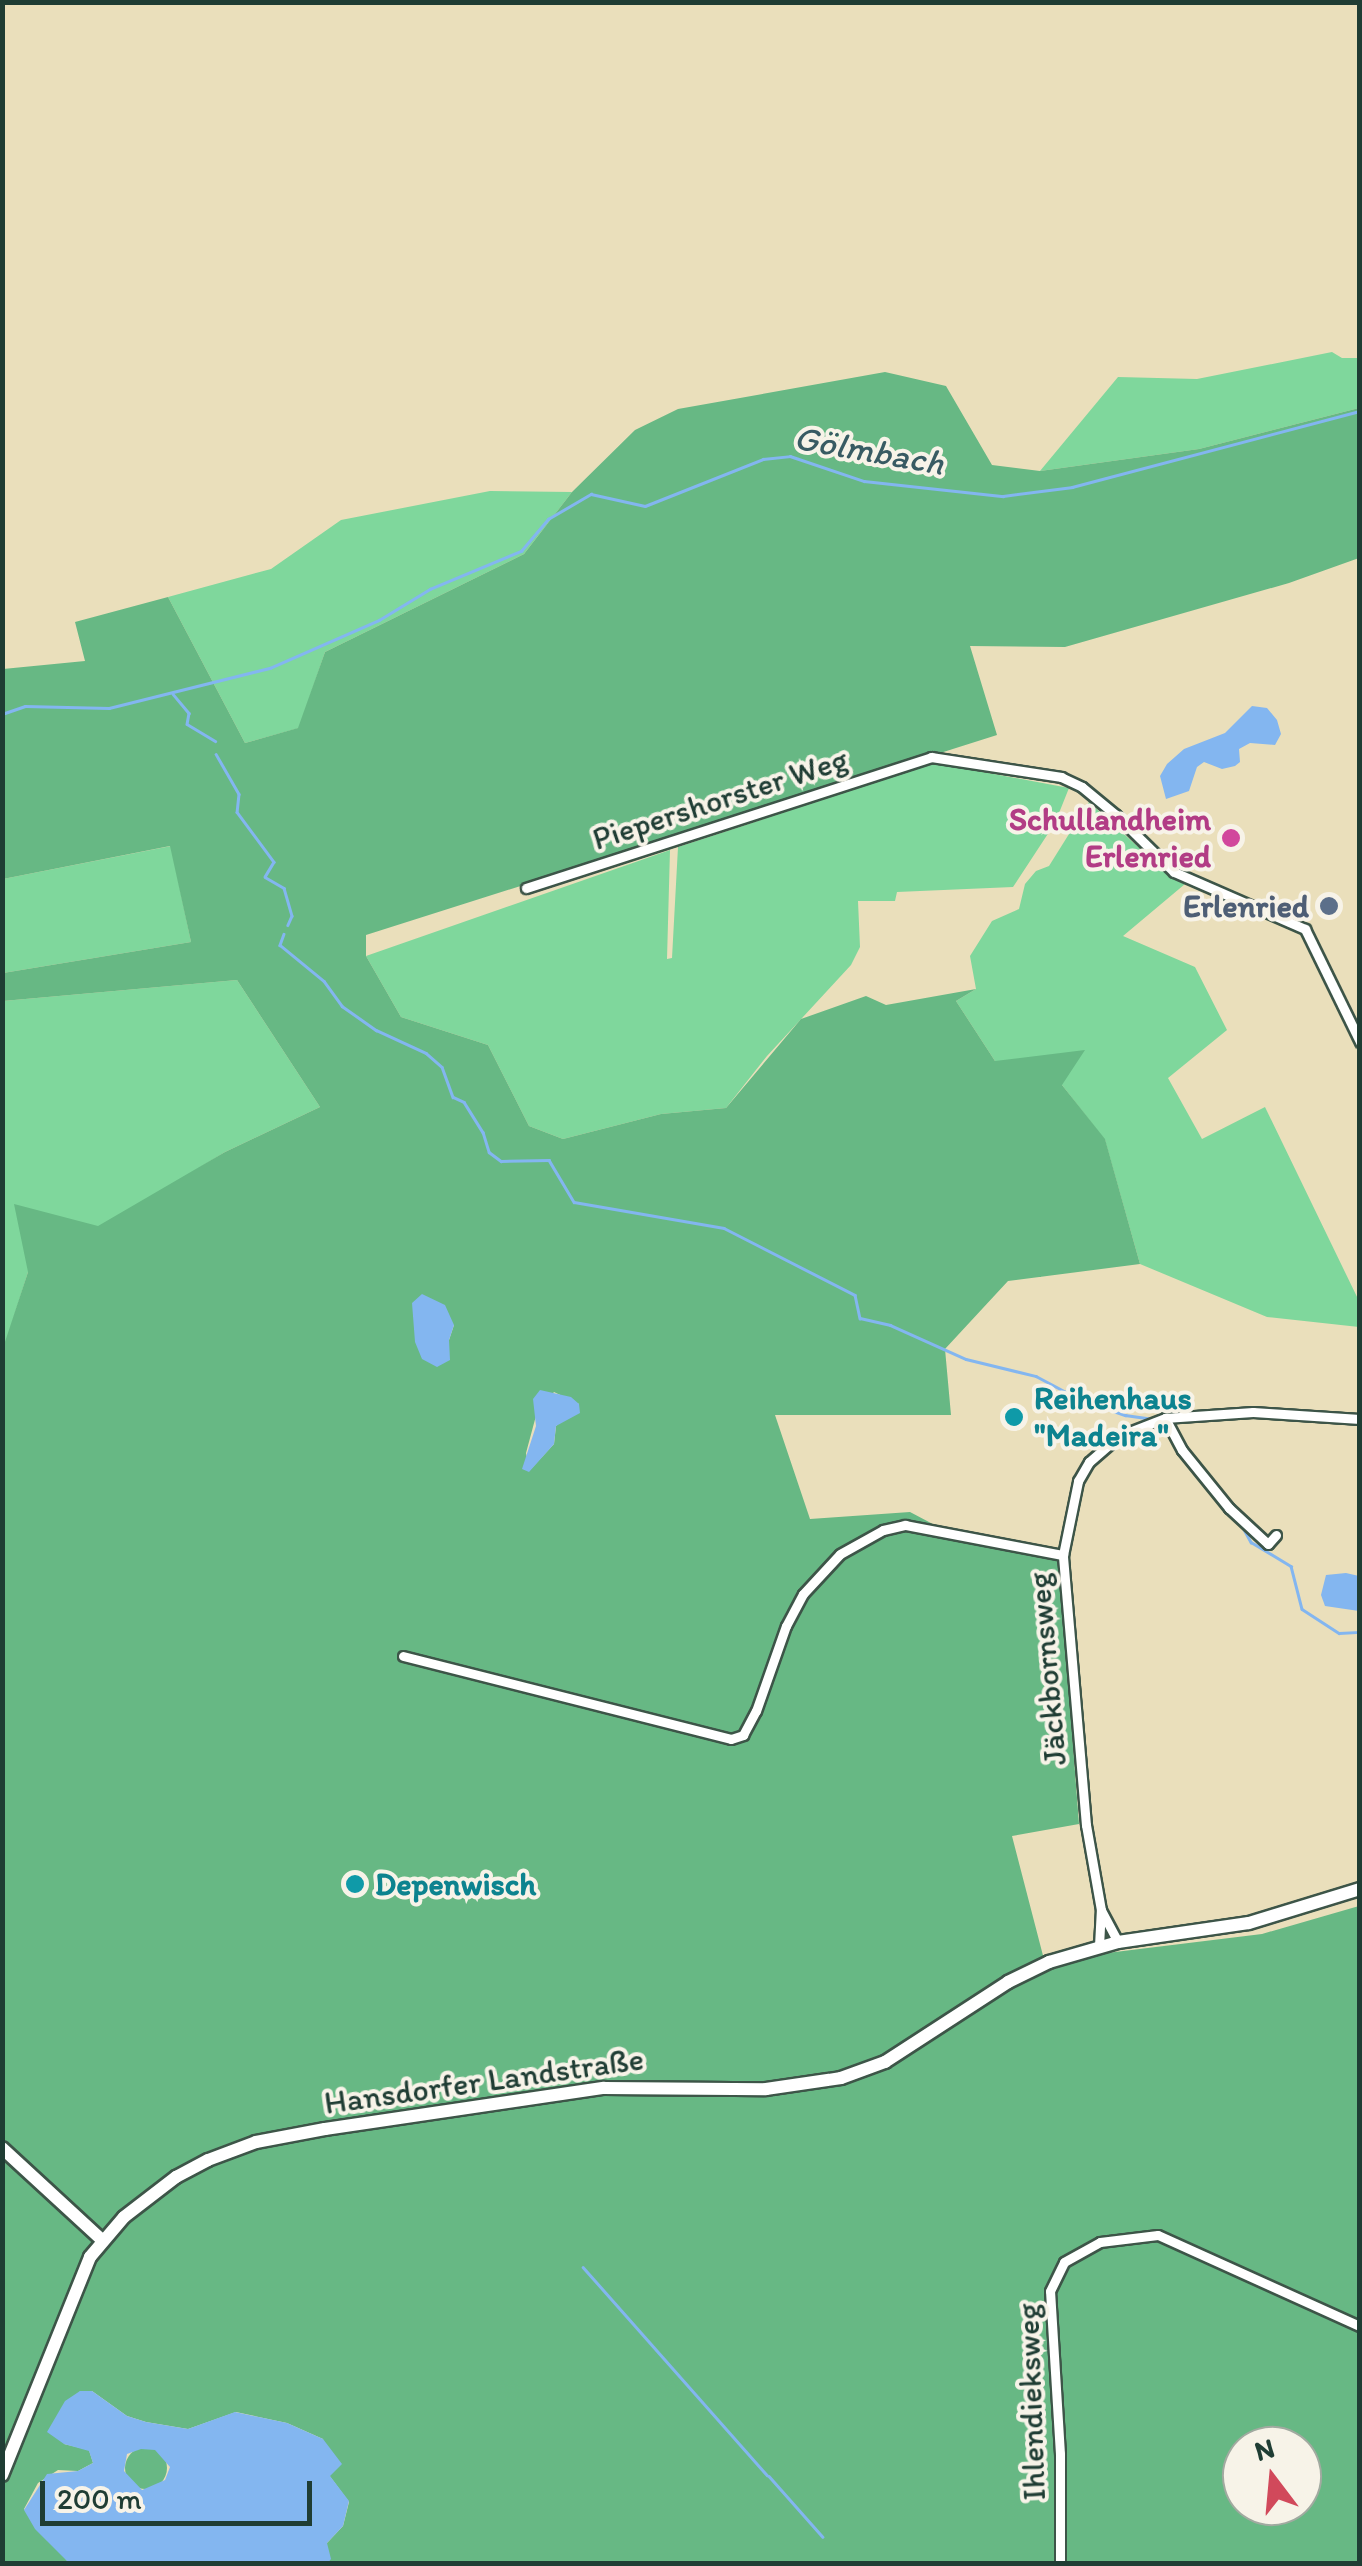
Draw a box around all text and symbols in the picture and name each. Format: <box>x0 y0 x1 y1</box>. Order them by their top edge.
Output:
water label: Gölmbach <box>791 416 947 484</box>
street label: Piepershorster Weg <box>588 740 852 858</box>
place label: Schullandheim Erlenried <box>1009 801 1211 876</box>
marker: Schullandheim Erlenried <box>1220 827 1242 849</box>
place label: Erlenried <box>1183 887 1309 925</box>
marker: Erlenried <box>1318 895 1340 917</box>
place label: Reihenhaus "Madeira" <box>1034 1380 1192 1455</box>
marker: Reihenhaus "Madeira" <box>1003 1406 1025 1428</box>
street label: Jäckbornsweg <box>1019 1571 1075 1767</box>
place label: Depenwisch <box>375 1865 536 1903</box>
marker: Depenwisch <box>344 1873 366 1895</box>
street label: Hansdorfer Landstraße <box>322 2040 646 2122</box>
street label: Ihlendieksweg <box>1008 2303 1054 2501</box>
north arrow <box>1222 2426 1322 2526</box>
text: N <box>1251 2430 1278 2468</box>
scale bar <box>45 2461 318 2523</box>
text: 200 m <box>57 2480 142 2517</box>

